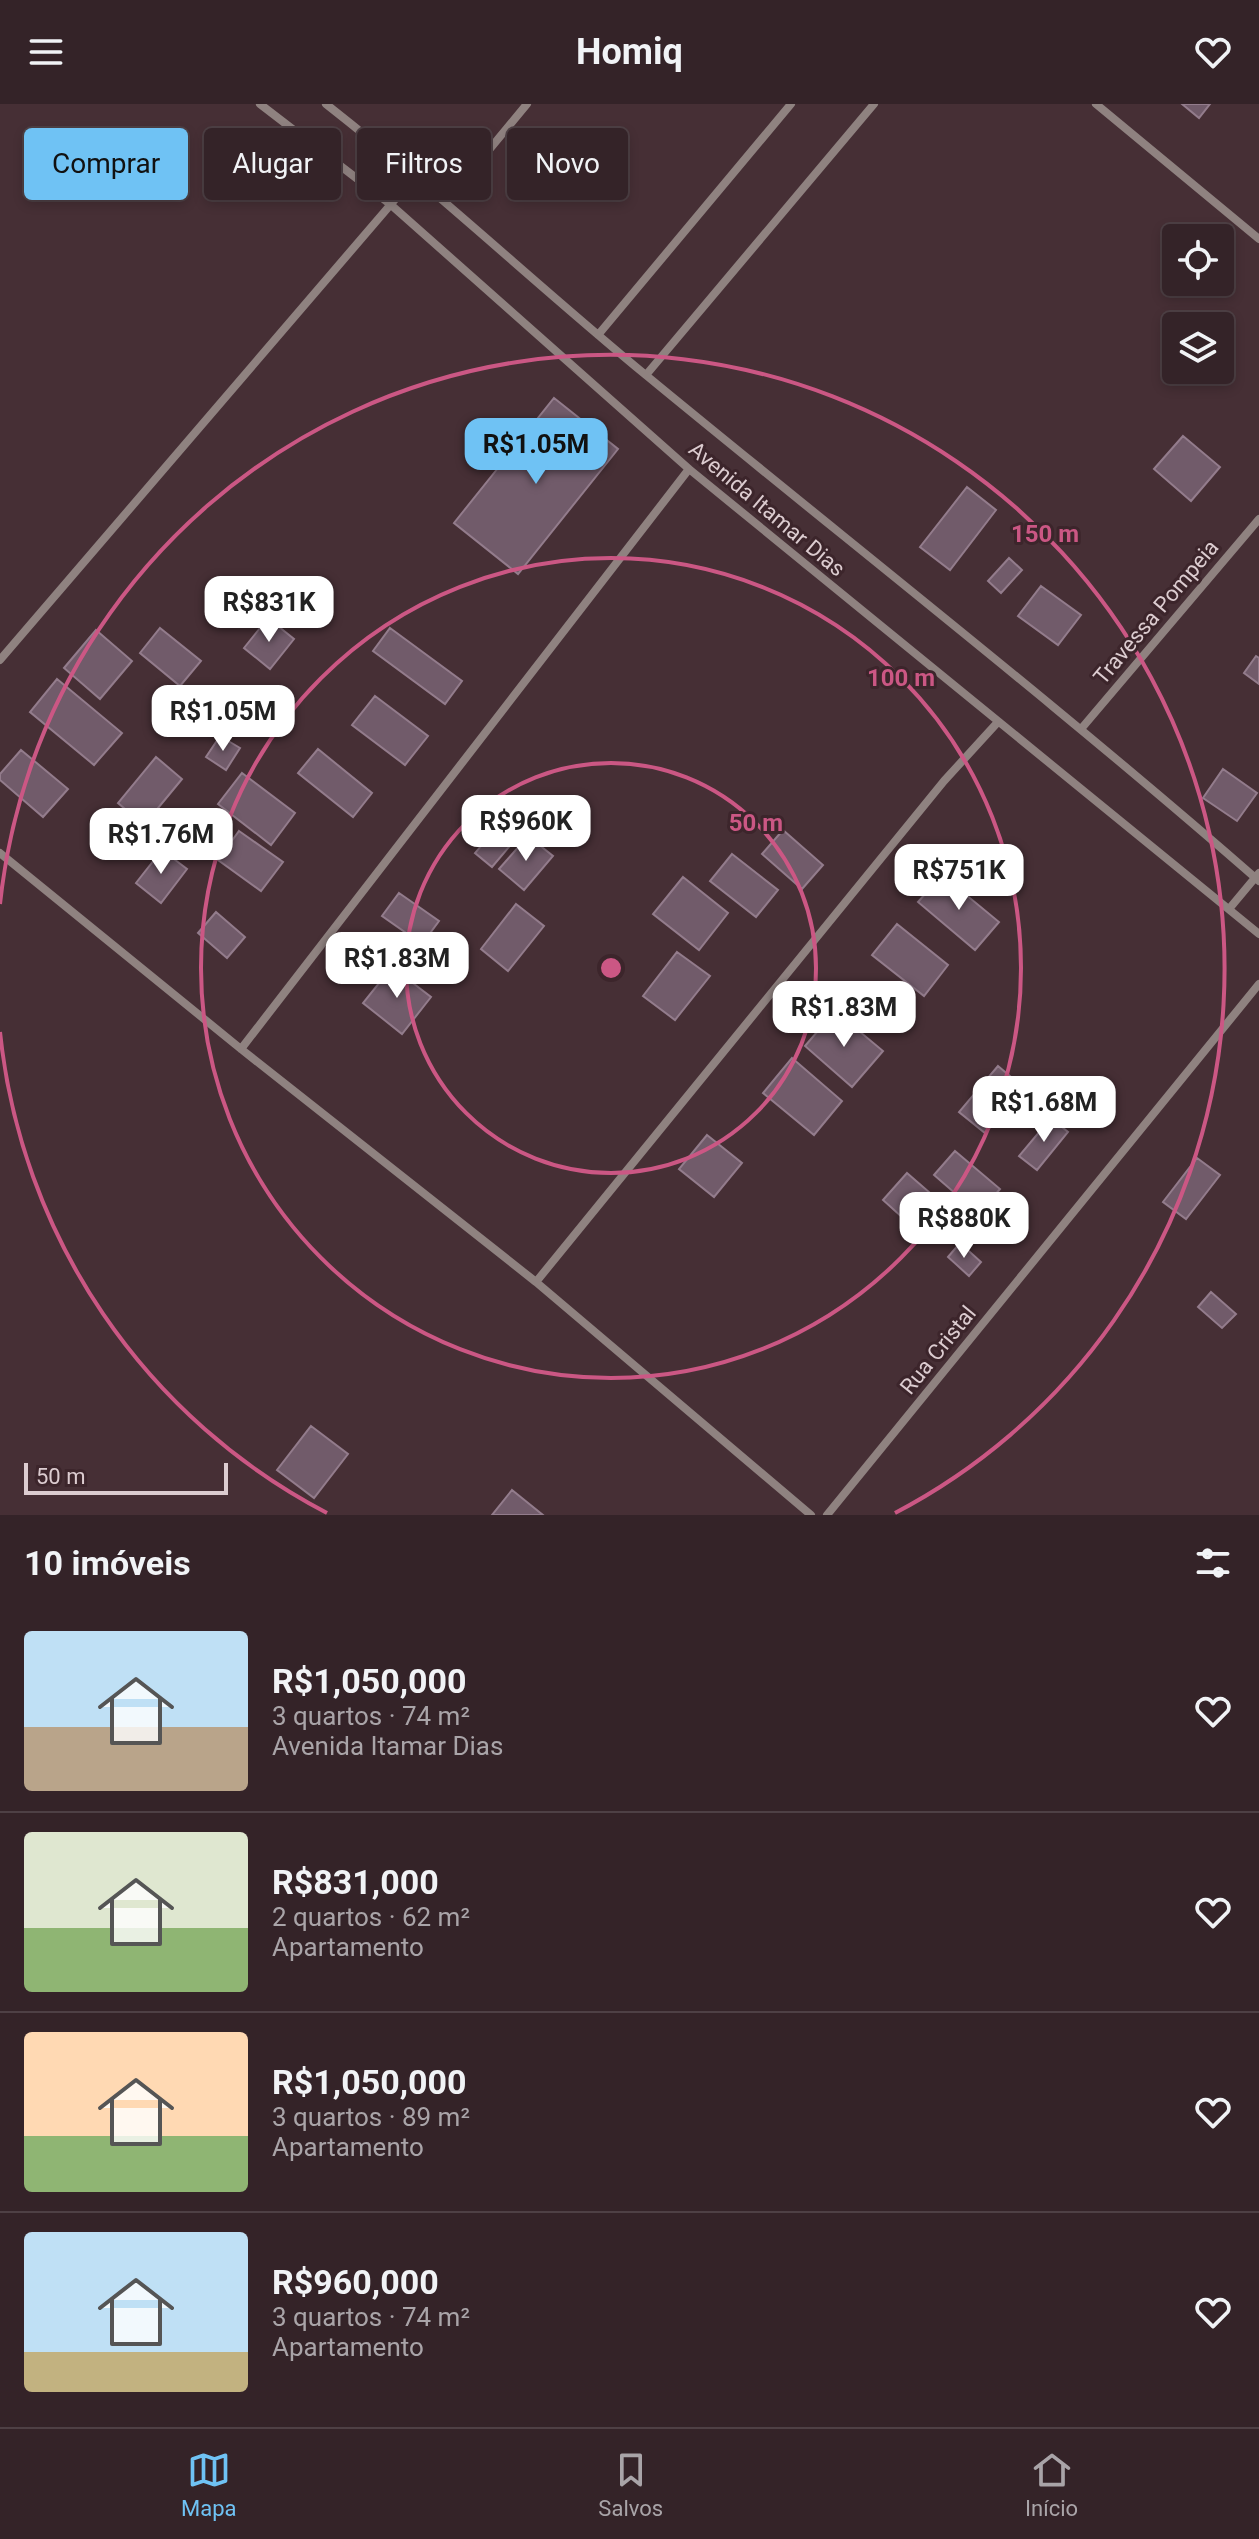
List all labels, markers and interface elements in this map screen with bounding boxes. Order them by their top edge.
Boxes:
icon: menu [24,30,68,74]
icon: heart [1191,30,1235,74]
text: Homiq [576,31,683,73]
chip: Comprar [24,128,188,200]
chip: Alugar [204,128,341,200]
chip: Filtros [357,128,491,200]
chip: Novo [507,128,628,200]
map controls [1162,224,1234,384]
button: locate [1162,224,1234,296]
button: layers [1162,312,1234,384]
pin: R$1.05M [462,418,610,486]
text: R$1.05M [483,429,589,459]
street label: Avenida Itamar Dias [684,437,850,581]
text: 150 m [1011,520,1079,548]
street label: Travessa Pompeia [1088,535,1224,689]
pin: R$831K [204,576,334,644]
text: R$831K [223,587,315,617]
text: 100 m [867,664,935,692]
pin: R$1.05M [149,685,297,753]
text: R$1.05M [170,696,276,726]
pin: R$960K [461,795,591,863]
text: R$960K [480,806,572,836]
pin: R$1.76M [87,808,235,876]
text: 50 m [729,809,783,837]
text: R$1.76M [108,819,214,849]
pin: R$751K [894,844,1024,912]
text: R$751K [913,855,1005,885]
pin: R$1.83M [323,932,471,1000]
text: R$1.83M [344,943,450,973]
centre of rings [597,954,625,982]
pin: R$1.83M [770,981,918,1049]
text: R$1.83M [791,992,897,1022]
pin: R$1.68M [970,1076,1118,1144]
text: R$1.68M [991,1087,1097,1117]
pin: R$880K [899,1192,1029,1260]
text: R$880K [918,1203,1010,1233]
street label: Rua Cristal [895,1301,981,1399]
scale bar [24,1459,228,1495]
text: 50 m [36,1464,85,1489]
icon: filters [1191,1541,1235,1585]
text: 10 imóveis [24,1543,191,1583]
text: R$1,050,000 [272,1661,467,1701]
icon: home [88,1663,184,1759]
icon: heart [1191,1689,1235,1733]
text: 3 quartos · 74 m² [272,1701,470,1731]
text: Avenida Itamar Dias [272,1731,503,1761]
text: R$831,000 [272,1862,439,1902]
icon: home [88,1864,184,1960]
icon: heart [1191,1890,1235,1934]
text: 2 quartos · 62 m² [272,1902,470,1932]
text: Apartamento [272,1932,424,1962]
text: R$1,050,000 [272,2062,467,2102]
icon: home [88,2064,184,2160]
icon: heart [1191,2090,1235,2134]
text: 3 quartos · 89 m² [272,2102,470,2132]
text: Apartamento [272,2132,424,2162]
text: R$960,000 [272,2262,439,2302]
icon: home [88,2264,184,2360]
icon: heart [1191,2290,1235,2334]
text: 3 quartos · 74 m² [272,2302,470,2332]
text: Apartamento [272,2332,424,2362]
tab: Mapa [181,2448,236,2521]
tab: Salvos [598,2448,663,2521]
tab: Início [1025,2448,1078,2521]

